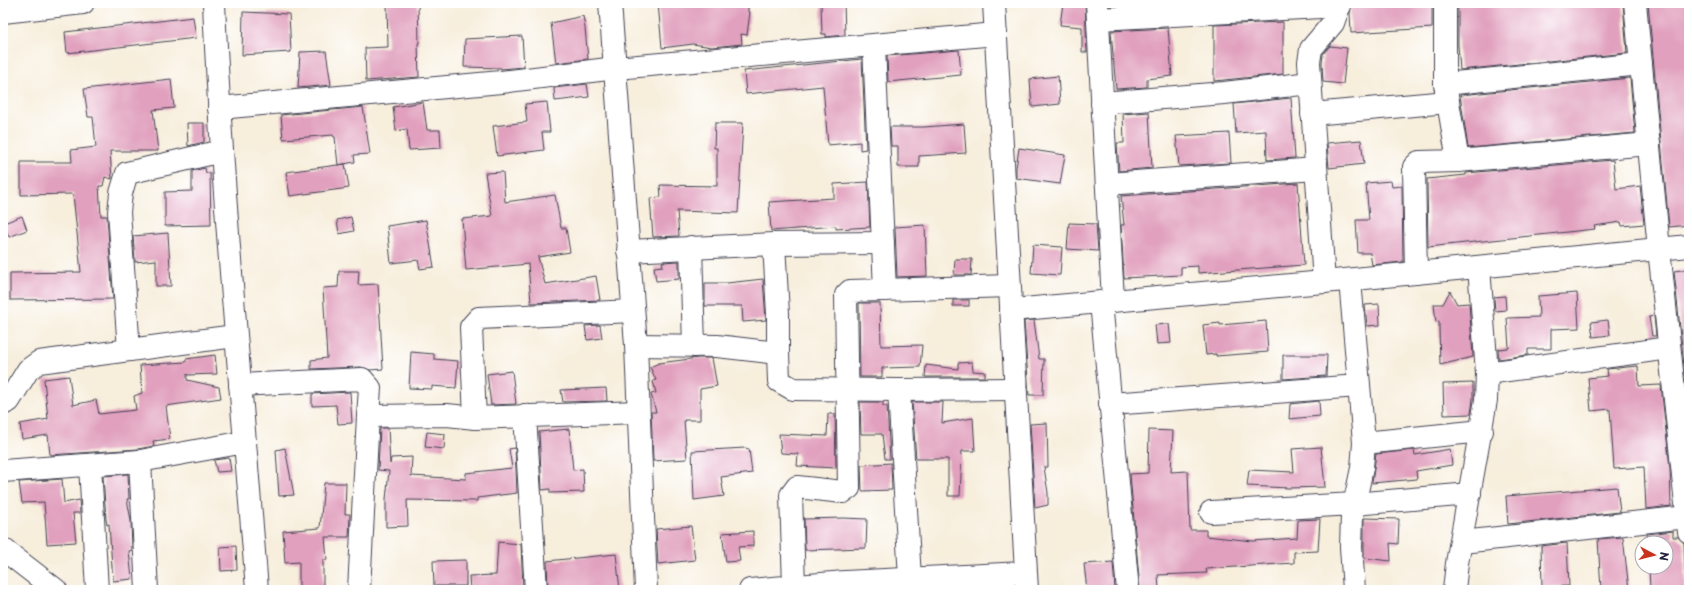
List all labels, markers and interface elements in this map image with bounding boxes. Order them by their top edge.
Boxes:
north arrow [1634,535,1674,575]
text: N [1655,551,1673,562]

